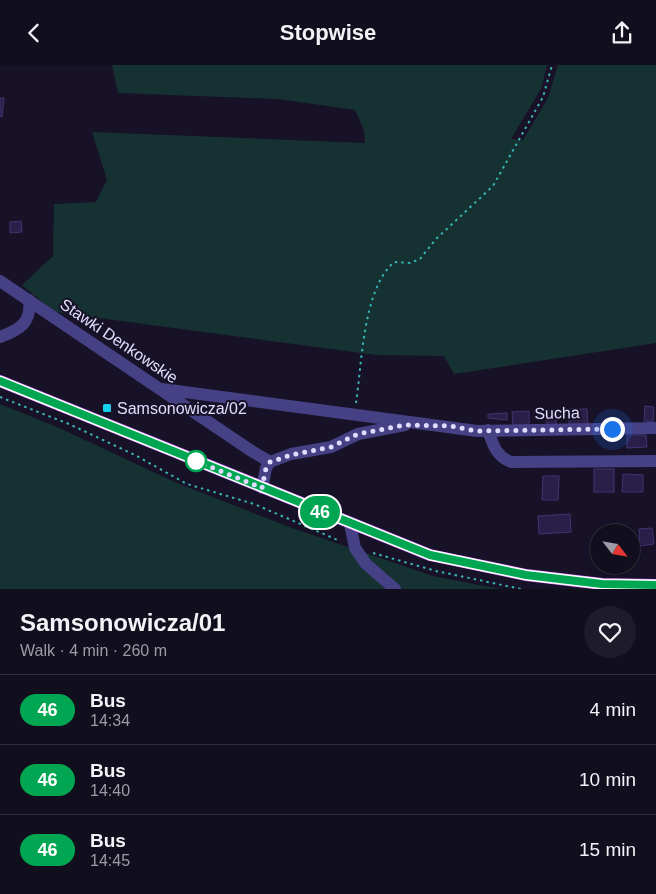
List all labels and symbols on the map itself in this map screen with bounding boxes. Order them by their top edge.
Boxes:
street label: Stawki Denkowskie [57,295,181,387]
place label: Samsonowicza/02 [117,400,247,417]
marker: Samsonowicza/02 [101,402,113,414]
street label: Sucha [534,404,580,422]
your location [600,417,625,442]
unlabelled marker [185,450,207,472]
line badge: 46 [298,496,342,528]
north arrow [590,524,640,574]

